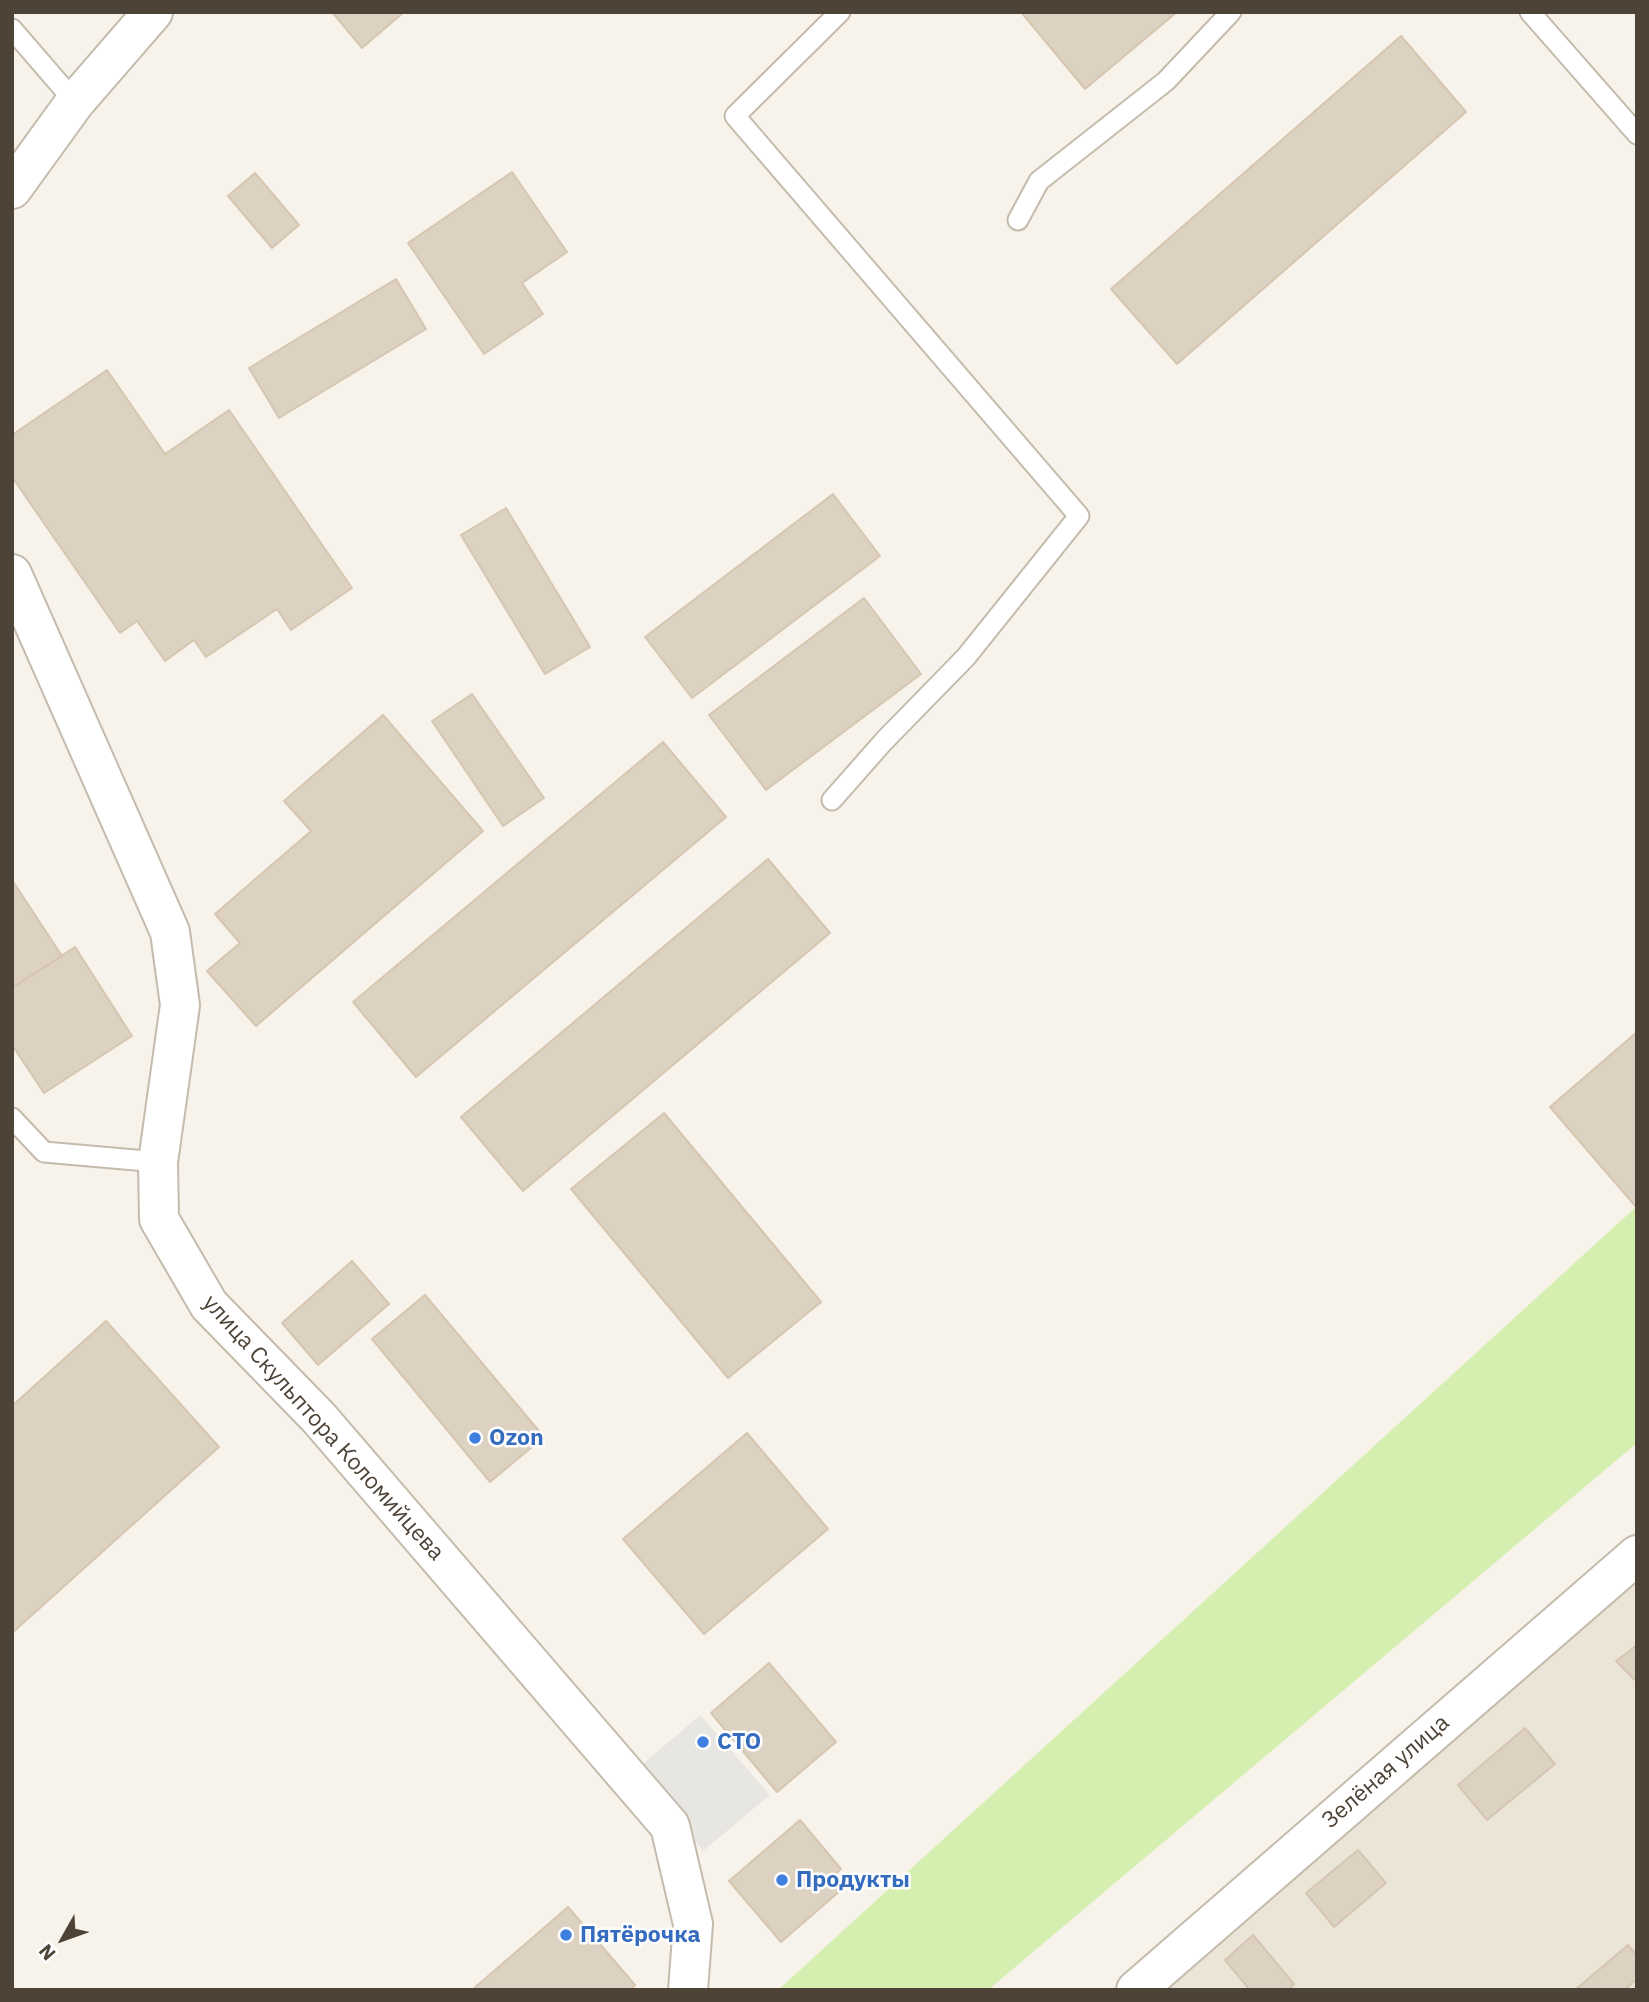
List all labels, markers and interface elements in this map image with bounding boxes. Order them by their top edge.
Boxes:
street label: улица Скульптора Коломийцева [196,1290,450,1566]
place label: Ozon [489,1424,544,1452]
marker: Ozon [467,1430,483,1446]
street label: Зелёная улица [1317,1709,1455,1835]
place label: СТО [717,1728,761,1756]
marker: СТО [695,1734,711,1750]
place label: Продукты [796,1866,910,1894]
marker: Продукты [774,1872,790,1888]
north arrow [28,1904,98,1974]
place label: Пятёрочка [580,1921,701,1949]
marker: Пятёрочка [558,1927,574,1943]
text: N [33,1940,61,1965]

